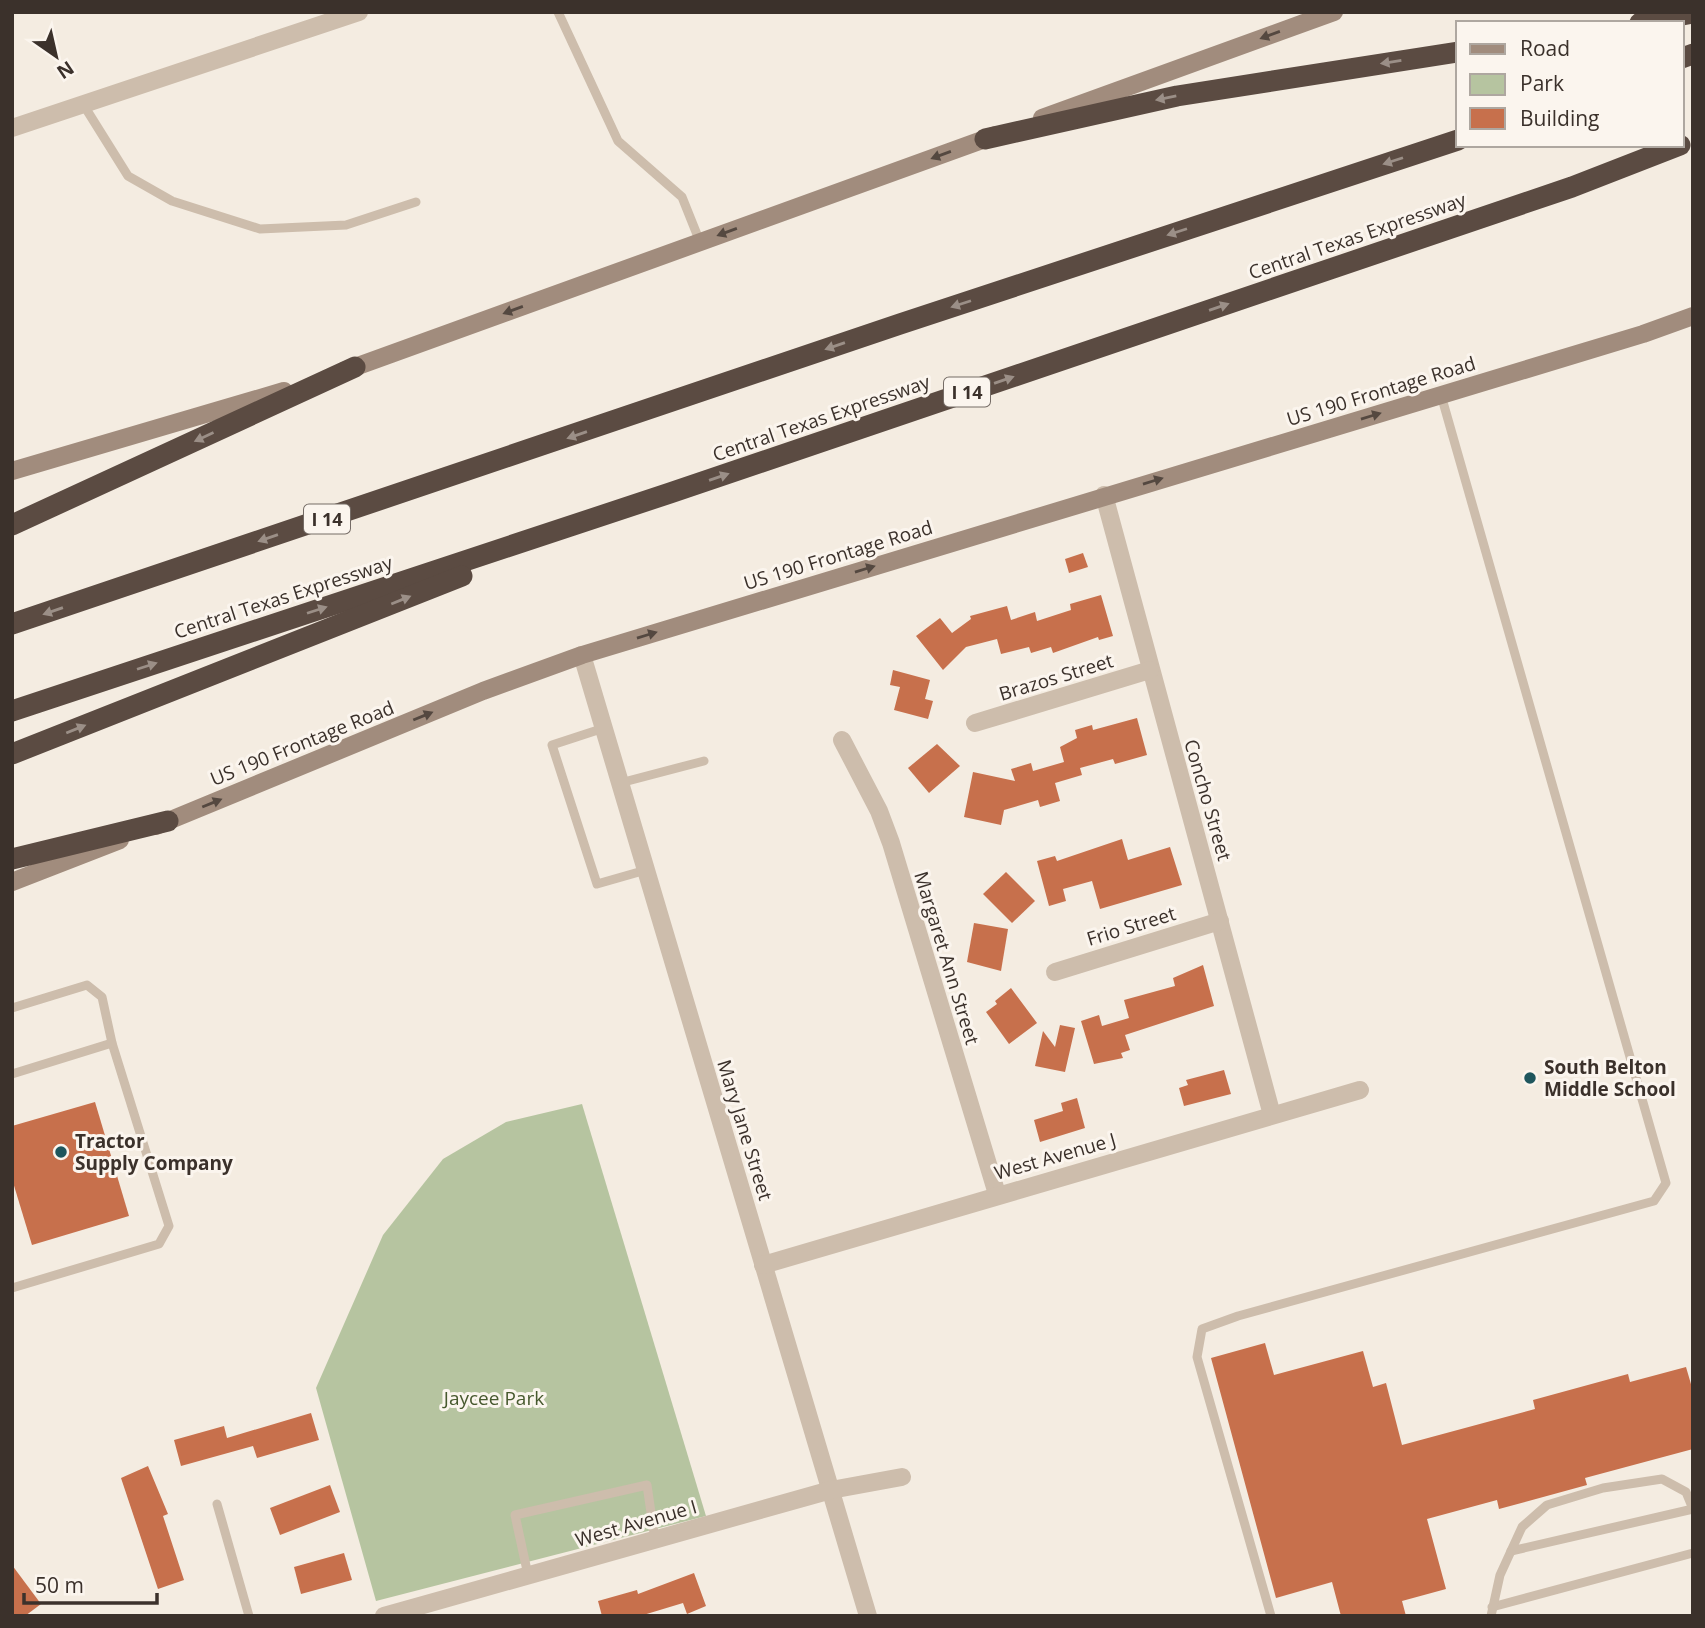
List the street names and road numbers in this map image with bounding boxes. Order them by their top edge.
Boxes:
street label: Central Texas Expressway [1245,186,1470,285]
street label: US 190 Frontage Road [1283,350,1479,432]
street label: Central Texas Expressway [709,368,934,467]
road number: I 14 [944,378,990,406]
road number: I 14 [304,504,350,534]
street label: US 190 Frontage Road [740,514,936,596]
street label: Central Texas Expressway [170,549,396,645]
street label: Brazos Street [996,647,1116,707]
street label: US 190 Frontage Road [206,694,398,792]
street label: Concho Street [1178,736,1238,864]
street label: Margaret Ann Street [908,868,986,1048]
street label: Frio Street [1083,900,1179,952]
street label: Mary Jane Street [711,1056,779,1204]
street label: West Avenue J [991,1126,1119,1186]
street label: West Avenue I [572,1493,700,1553]

